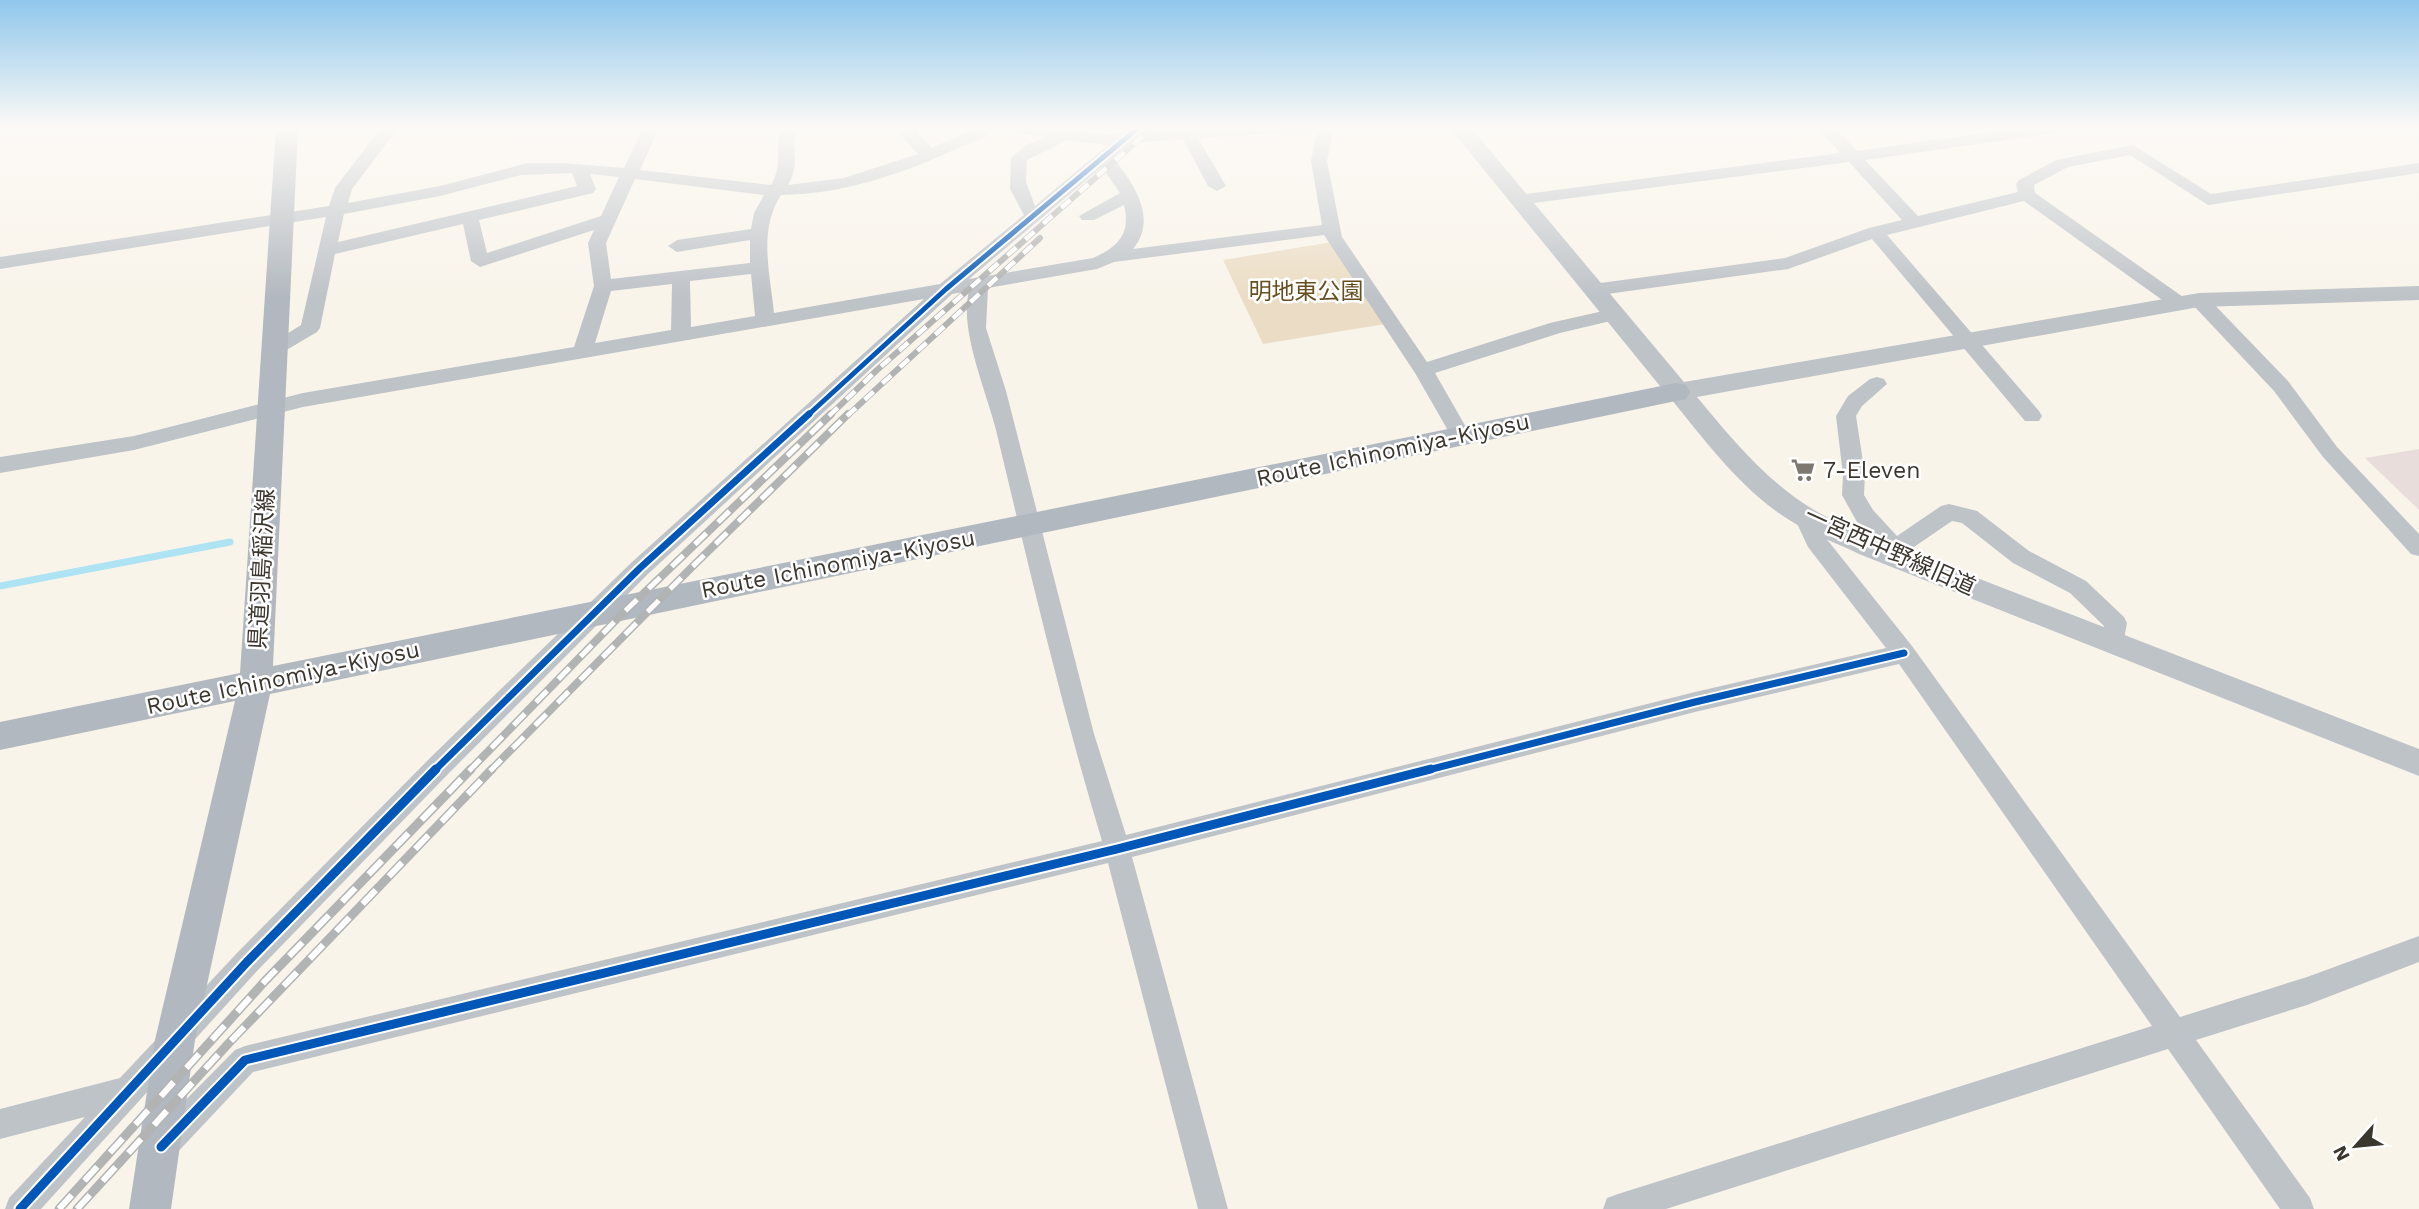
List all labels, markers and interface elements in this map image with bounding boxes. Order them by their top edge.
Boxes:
park label: 明地東公園 [1249,278,1364,305]
street label: Route Ichinomiya-Kiyosu [1254,408,1532,492]
supermarket icon: 7-Eleven [1789,456,1817,484]
place label: 7-Eleven [1823,457,1921,484]
street label: 県道羽島稲沢線 [244,488,280,650]
street label: 一宮西中野線旧道 [1800,501,1980,601]
street label: Route Ichinomiya-Kiyosu [699,524,977,604]
street label: Route Ichinomiya-Kiyosu [144,636,422,720]
north arrow [2321,1111,2391,1181]
text: N [2328,1142,2355,1165]

